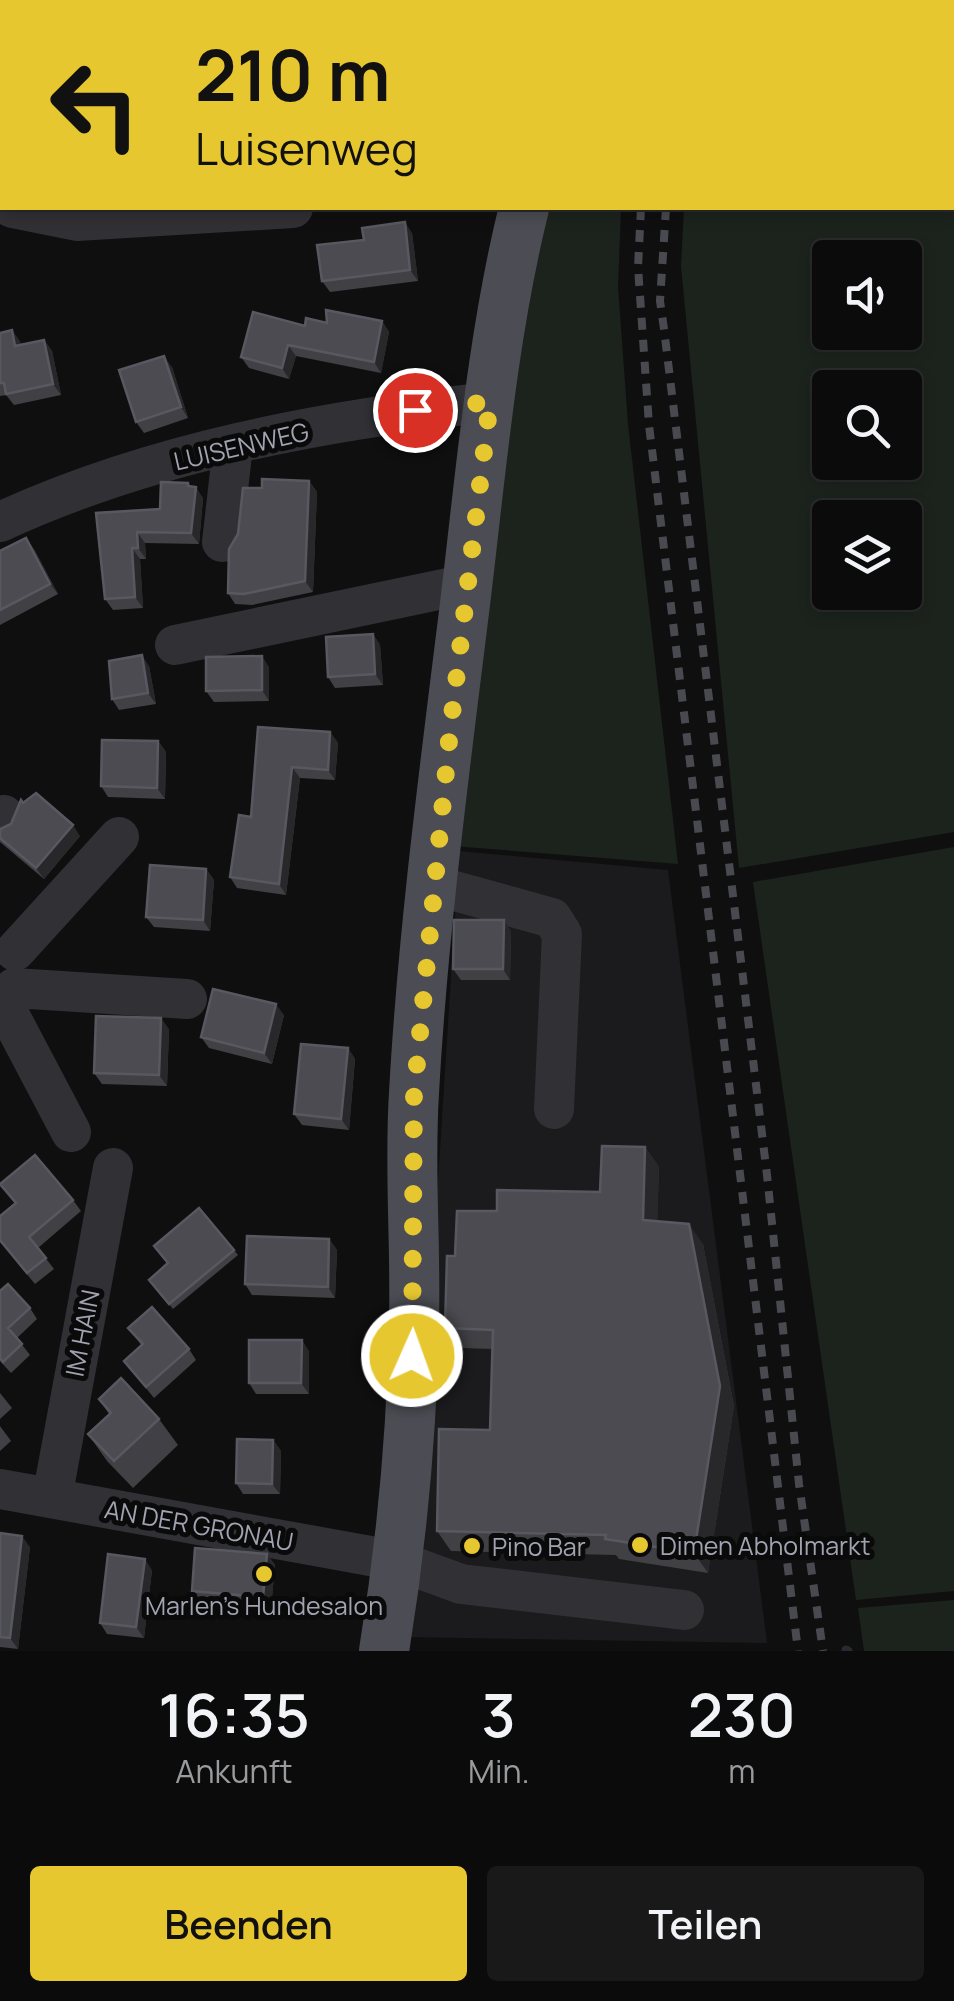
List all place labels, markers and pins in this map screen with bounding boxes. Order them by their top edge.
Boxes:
pin [373,368,458,453]
place label: Dimen Abholmarkt [660,1528,870,1563]
place label: Pino Bar [492,1529,586,1564]
marker: Dimen Abholmarkt [629,1534,651,1556]
marker: Pino Bar [461,1535,483,1557]
marker: Marlen's Hundesalon [253,1563,275,1585]
place label: Marlen's Hundesalon [145,1588,383,1623]

